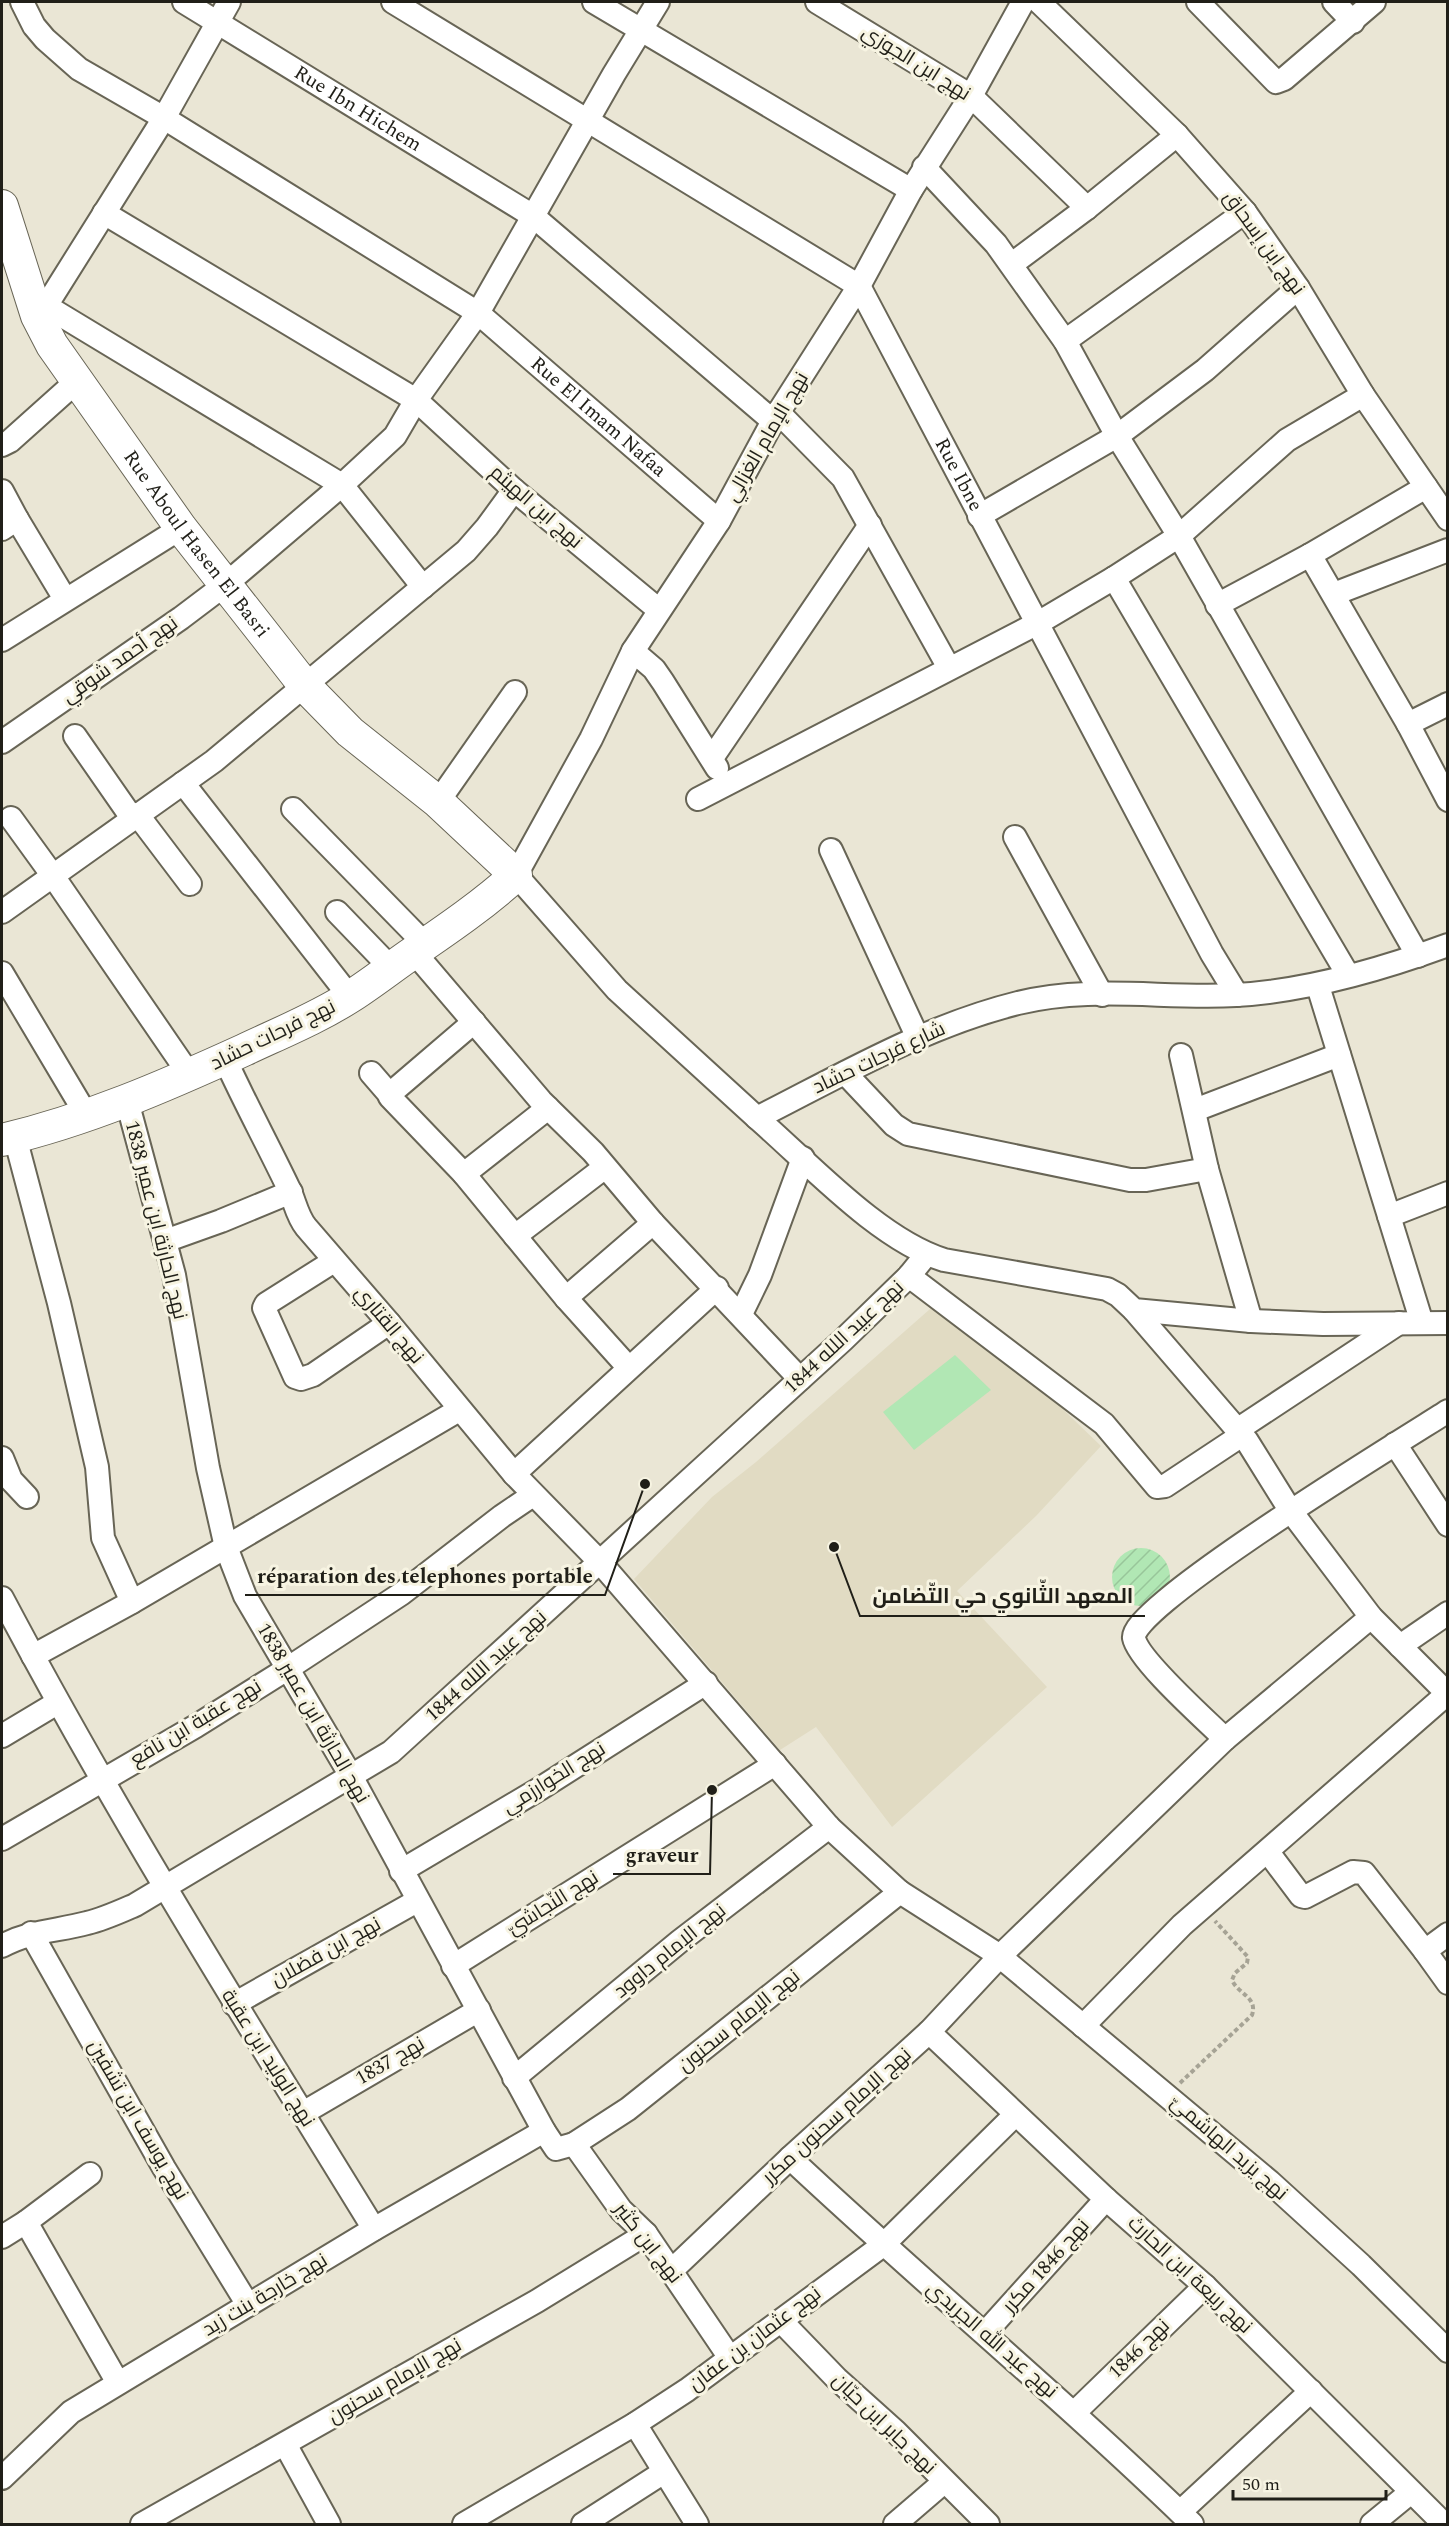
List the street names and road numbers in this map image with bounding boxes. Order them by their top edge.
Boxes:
street label: نهج ابن الجوزي [856,18,976,108]
street label: Rue Ibn Hichem [288,58,428,159]
street label: نهج ابن إسحاق [1216,184,1312,302]
street label: Rue El Imam Nafaa [524,349,673,485]
street label: نهج الإمام الغزالي [718,366,816,508]
street label: Rue Ibne [927,432,990,517]
street label: Rue Aboul Hasen El Basri [116,444,277,645]
street label: نهج ابن الهيثم [483,458,589,556]
street label: نهج أحمد شوقي [56,609,184,711]
street label: نهج فرحات حشاد [205,992,341,1078]
street label: شارع فرحات حشاد [808,1014,950,1102]
street label: نهج الحارثة ابن عمير 1838 [117,1117,195,1323]
street label: نهج عبيد اللله 1844 [777,1273,911,1401]
street label: نهج القتاري [347,1279,431,1371]
street label: نهج عبيد اللله 1844 [418,1603,554,1729]
street label: نهج الحارثة ابن عمير 1838 [249,1617,377,1809]
street label: نهج عقبة ابن نافع [124,1672,268,1774]
street label: نهج الخوارزمي [496,1734,612,1822]
street label: نهج النّجاشيّ [500,1863,605,1944]
street label: نهج الإمام داوود [607,1896,733,2006]
street label: نهج ابن فضلان [265,1909,387,1995]
street label: نهج الإمام سحنون [671,1962,807,2080]
street label: نهج الوليد ابن عقبة [214,1983,322,2133]
street label: نهج 1837 [350,2029,430,2093]
street label: نهج يوسف ابن تشفين [80,2034,196,2206]
street label: نهج الإمام سحنون مكرر [755,2041,918,2192]
street label: نهج يزيد الهاشميّ [1163,2087,1295,2208]
street label: نهج ابن كثير [606,2195,689,2290]
street label: نهج ربيعة ابن الحارث [1121,2209,1259,2341]
street label: نهج 1846 مكرر [995,2212,1097,2321]
street label: نهج خارجة بنت زيد [197,2246,333,2344]
street label: نهج عبد الله الجريدي [920,2274,1064,2406]
street label: نهج عثمان بن عفان [682,2279,828,2399]
street label: نهج 1846 [1101,2312,1177,2386]
street label: نهج الإمام سحنون [323,2331,467,2431]
street label: نهج جابر ابن حيّان [825,2366,943,2482]

